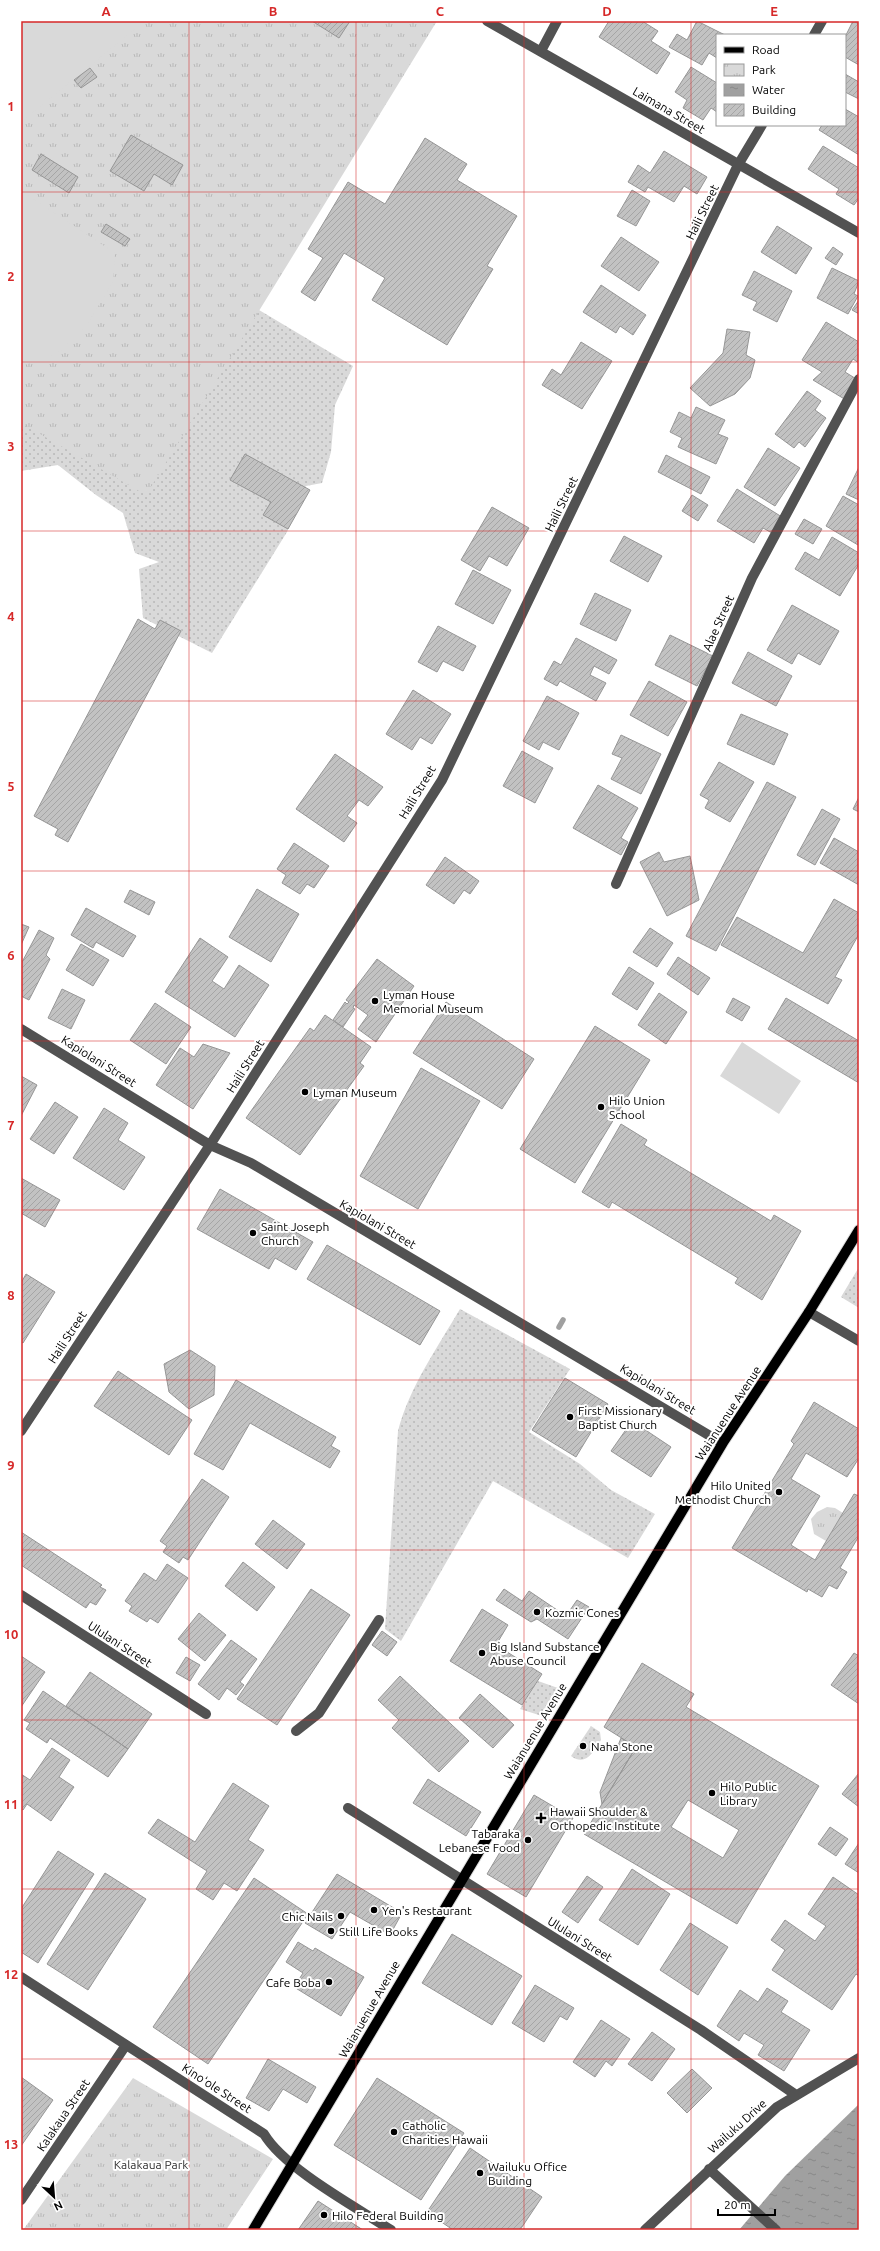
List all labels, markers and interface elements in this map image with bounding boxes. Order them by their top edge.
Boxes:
text: A [101,4,111,18]
text: B [269,4,278,18]
text: C [436,4,445,18]
text: D [602,4,612,18]
text: E [770,4,778,18]
legend [716,34,846,126]
text: Road [752,43,780,56]
text: Park [752,63,776,76]
text: Water [752,83,785,96]
street label: Laimana Street [631,84,708,136]
text: 1 [7,99,15,113]
text: Building [752,103,796,116]
street label: Haili Street [683,182,721,242]
text: 2 [7,269,15,283]
text: 3 [7,439,15,453]
street label: Haili Street [542,474,580,534]
street label: Alae Street [700,593,736,653]
text: 4 [7,609,15,623]
street label: Haili Street [396,763,438,821]
text: 5 [7,779,15,793]
text: 6 [7,948,15,962]
place label: Lyman House Memorial Museum [383,988,483,1015]
marker: Lyman House Memorial Museum [370,996,380,1006]
street label: Kapiolani Street [59,1033,139,1089]
street label: Haili Street [224,1037,266,1095]
place label: Lyman Museum [313,1086,397,1099]
marker: Lyman Museum [300,1087,310,1097]
place label: Hilo Union School [609,1094,665,1121]
marker: Hilo Union School [596,1102,606,1112]
text: 7 [7,1118,15,1132]
street label: Kapiolani Street [338,1197,419,1251]
place label: Saint Joseph Church [261,1220,329,1247]
marker: Saint Joseph Church [248,1228,258,1238]
text: 8 [7,1288,15,1302]
street label: Haili Street [45,1308,89,1366]
street label: Kapiolani Street [618,1361,698,1417]
street label: Waianuenue Avenue [693,1363,763,1463]
place label: First Missionary Baptist Church [578,1404,662,1431]
marker: First Missionary Baptist Church [565,1412,575,1422]
text: 9 [7,1458,15,1472]
place label: Hilo United Methodist Church [675,1479,771,1506]
marker: Hilo United Methodist Church [774,1487,784,1497]
place label: Kozmic Cones [545,1606,619,1619]
marker: Kozmic Cones [532,1607,542,1617]
street label: Ululani Street [86,1619,155,1670]
text: 10 [4,1627,18,1641]
place label: Big Island Substance Abuse Council [490,1640,600,1667]
marker: Big Island Substance Abuse Council [477,1648,487,1658]
street label: Waianuenue Avenue [501,1681,569,1781]
place label: Naha Stone [591,1740,653,1753]
marker: Naha Stone [578,1741,588,1751]
place label: Hilo Public Library [720,1780,777,1807]
marker: Hilo Public Library [707,1788,717,1798]
text: 11 [4,1797,18,1811]
place label: Hawaii Shoulder & Orthopedic Institute [550,1805,660,1832]
marker: Hawaii Shoulder & Orthopedic Institute [535,1812,547,1824]
place label: Tabaraka Lebanese Food [439,1827,520,1854]
marker: Tabaraka Lebanese Food [523,1835,533,1845]
place label: Yen's Restaurant [382,1904,472,1917]
marker: Yen's Restaurant [369,1905,379,1915]
place label: Chic Nails [282,1910,333,1923]
marker: Chic Nails [336,1911,346,1921]
street label: Ululani Street [545,1914,615,1964]
place label: Still Life Books [339,1925,418,1938]
marker: Still Life Books [326,1926,336,1936]
street label: Waianuenue Avenue [336,1958,402,2060]
text: 12 [4,1967,18,1981]
place label: Cafe Boba [266,1976,321,1989]
marker: Cafe Boba [324,1977,334,1987]
street label: Kinoʻole Street [180,2061,254,2115]
street label: Kalakaua Street [34,2076,92,2154]
street label: Wailuku Drive [705,2096,769,2156]
place label: Catholic Charities Hawaii [402,2119,488,2146]
marker: Catholic Charities Hawaii [389,2127,399,2137]
text: 13 [4,2137,18,2151]
park label: Kalakaua Park [114,2158,188,2171]
place label: Wailuku Office Building [488,2160,567,2187]
marker: Wailuku Office Building [475,2168,485,2178]
north arrow [34,2177,74,2217]
scale bar [718,2191,775,2217]
text: 20 m [724,2198,751,2211]
text: N [52,2199,65,2213]
place label: Hilo Federal Building [332,2209,444,2222]
marker: Hilo Federal Building [319,2210,329,2220]

